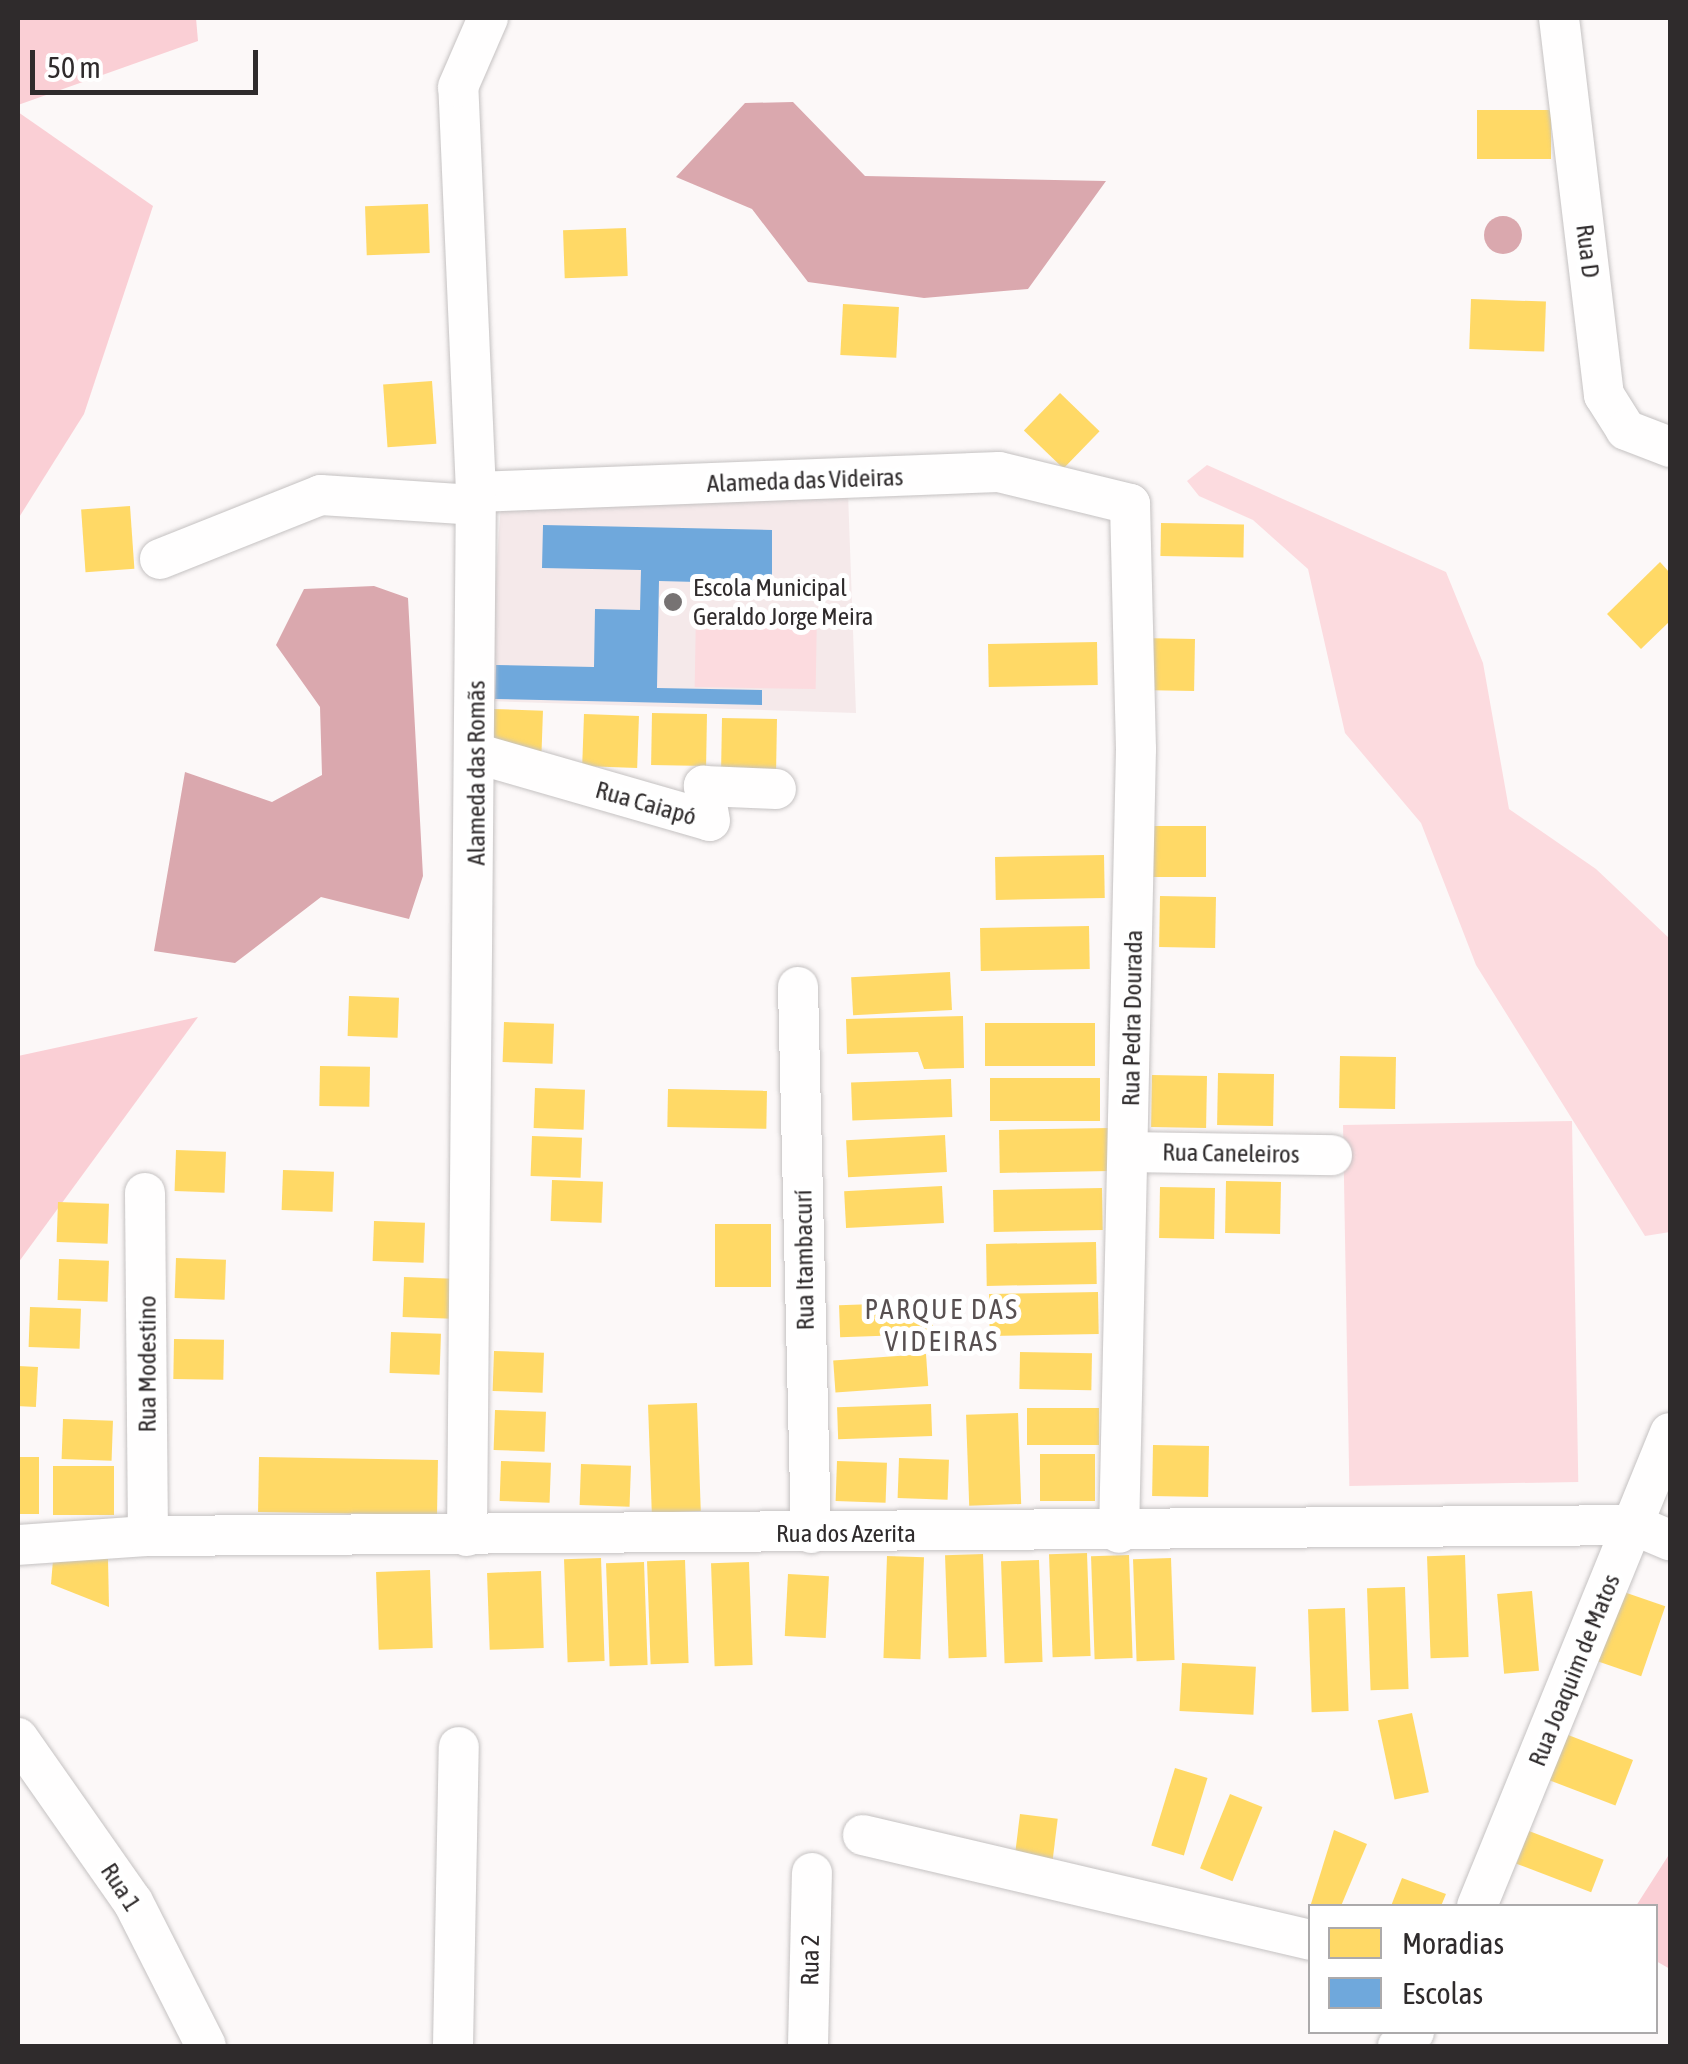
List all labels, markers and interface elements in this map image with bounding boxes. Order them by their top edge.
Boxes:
scale bar [35,30,262,92]
text: 50 m [47,50,101,84]
street label: Rua D [1570,223,1606,279]
street label: Alameda das Videiras [706,462,904,498]
place label: Escola Municipal Geraldo Jorge Meira [693,573,873,632]
marker: Escola Municipal Geraldo Jorge Meira [662,591,684,613]
street label: Alameda das Romãs [461,680,491,866]
street label: Rua Caiapó [592,774,700,832]
street label: Rua Pedra Dourada [1115,930,1149,1106]
street label: Rua Caneleiros [1162,1137,1300,1169]
street label: Rua Itambacurí [788,1189,820,1331]
district label: PARQUE DAS VIDEIRAS [865,1292,1019,1358]
street label: Rua Modestino [132,1296,162,1432]
street label: Rua dos Azerita [776,1518,916,1548]
street label: Rua Joaquim de Matos [1522,1570,1626,1770]
street label: Rua 1 [94,1857,148,1917]
legend [1308,1904,1658,2034]
text: Moradias [1402,1926,1504,1960]
street label: Rua 2 [795,1934,825,1986]
text: Escolas [1402,1976,1483,2010]

